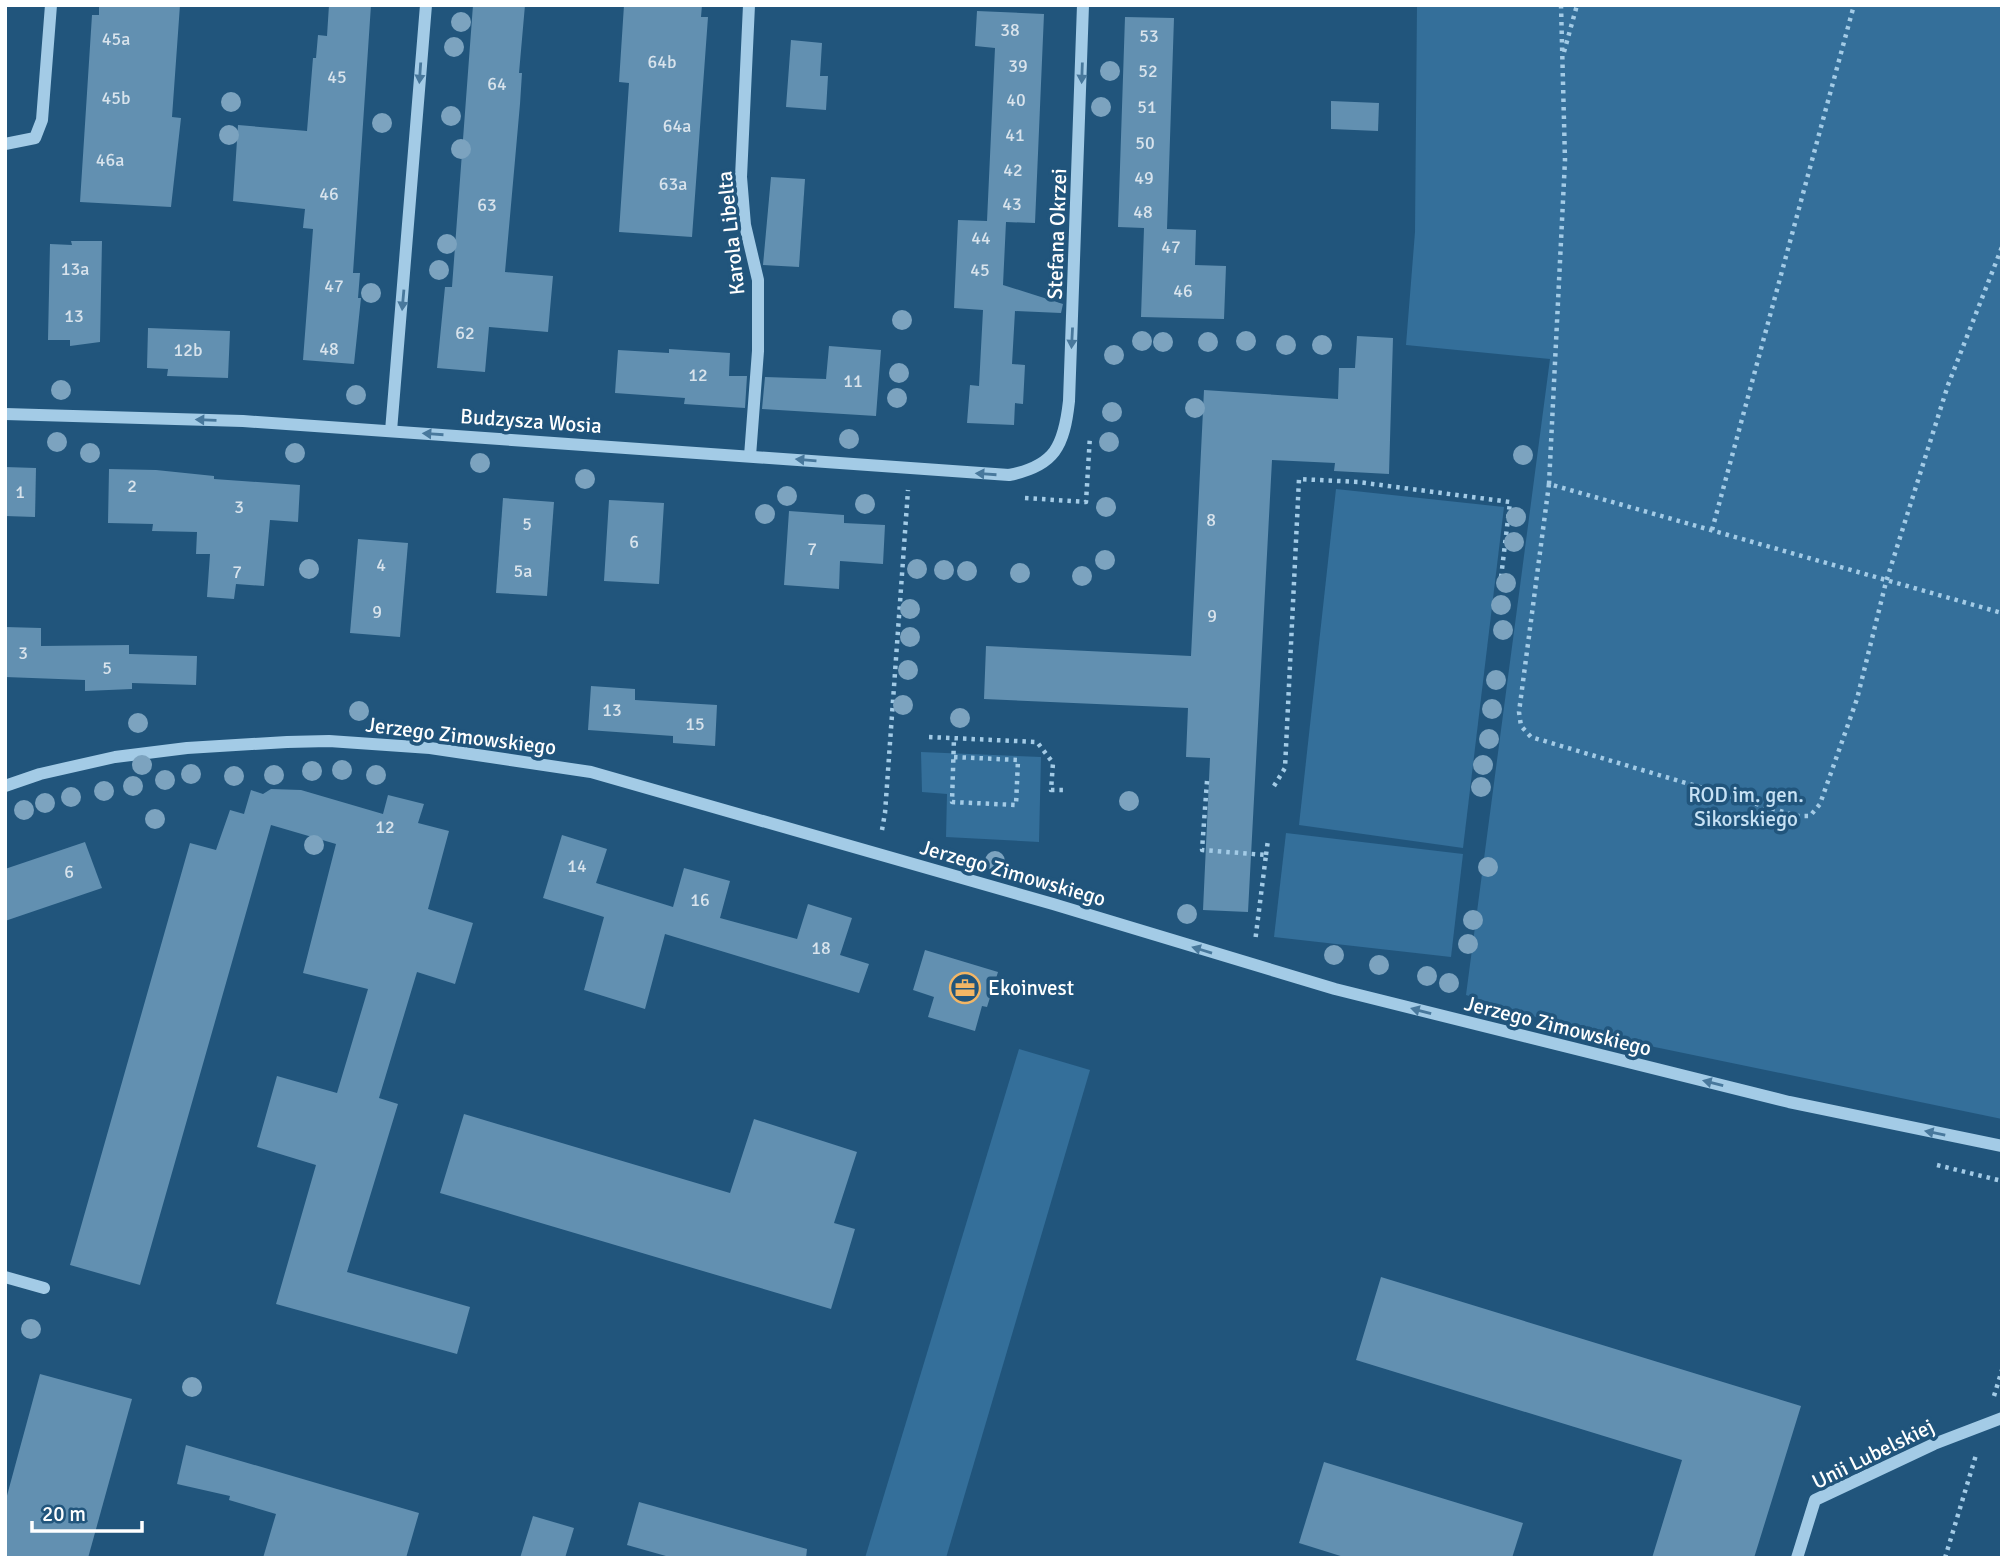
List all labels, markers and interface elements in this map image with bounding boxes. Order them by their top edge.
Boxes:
house number: 38 [1000,19,1020,41]
house number: 53 [1139,25,1159,47]
house number: 45a [102,28,130,50]
house number: 64b [648,51,676,73]
house number: 39 [1008,55,1028,77]
house number: 52 [1138,60,1158,82]
one-way arrow [415,63,426,85]
one-way arrow [1076,63,1087,85]
house number: 45 [327,66,347,88]
house number: 64 [487,73,507,95]
house number: 45b [102,87,130,109]
house number: 40 [1006,89,1026,111]
house number: 51 [1137,96,1157,118]
house number: 64a [663,115,691,137]
house number: 41 [1005,124,1025,146]
house number: 50 [1135,132,1155,154]
house number: 46a [96,149,124,171]
house number: 42 [1003,159,1023,181]
house number: 49 [1134,167,1154,189]
street label: Stefana Okrzei [1042,168,1072,300]
street label: Karola Libelta [712,170,750,296]
house number: 63a [659,173,687,195]
house number: 46 [319,183,339,205]
house number: 43 [1002,193,1022,215]
house number: 63 [477,194,497,216]
house number: 48 [1133,201,1153,223]
house number: 44 [971,227,991,249]
house number: 47 [1161,236,1181,258]
house number: 13a [61,258,89,280]
house number: 45 [970,259,990,281]
house number: 47 [324,275,344,297]
house number: 46 [1173,280,1193,302]
one-way arrow [397,289,408,311]
house number: 13 [64,305,84,327]
house number: 62 [455,322,475,344]
one-way arrow [1067,327,1078,349]
house number: 48 [319,338,339,360]
house number: 12b [174,339,202,361]
house number: 12 [688,364,708,386]
house number: 11 [843,370,863,392]
street label: Budzysza Wosia [459,403,603,439]
one-way arrow [194,414,216,425]
one-way arrow [421,428,443,439]
one-way arrow [795,454,817,465]
one-way arrow [974,468,996,479]
house number: 2 [127,475,137,497]
house number: 1 [15,481,25,503]
house number: 3 [234,496,244,518]
house number: 8 [1206,509,1216,531]
house number: 5 [522,513,532,535]
house number: 6 [629,531,639,553]
house number: 7 [807,538,817,560]
house number: 4 [376,554,386,576]
house number: 5a [514,560,532,582]
house number: 7 [232,561,242,583]
house number: 9 [372,601,382,623]
house number: 9 [1207,605,1217,627]
house number: 3 [18,642,28,664]
house number: 5 [102,657,112,679]
house number: 13 [602,699,622,721]
street label: Jerzego Zimowskiego [364,711,558,761]
house number: 15 [685,713,705,735]
park label: ROD im. gen. Sikorskiego [1688,782,1804,832]
house number: 12 [375,816,395,838]
street label: Jerzego Zimowskiego [917,834,1109,912]
house number: 14 [567,855,587,877]
house number: 6 [64,861,74,883]
house number: 16 [690,889,710,911]
house number: 18 [811,937,831,959]
one-way arrow [1191,944,1212,954]
office icon: Ekoinvest [948,971,982,1005]
place label: Ekoinvest [988,975,1074,1001]
street label: Jerzego Zimowskiego [1462,990,1654,1062]
one-way arrow [1409,1005,1431,1016]
one-way arrow [1702,1077,1724,1088]
one-way arrow [1924,1128,1946,1139]
street label: Unii Lubelskiej [1808,1413,1938,1495]
scale bar [32,1490,142,1534]
text: 20 m [42,1501,86,1527]

